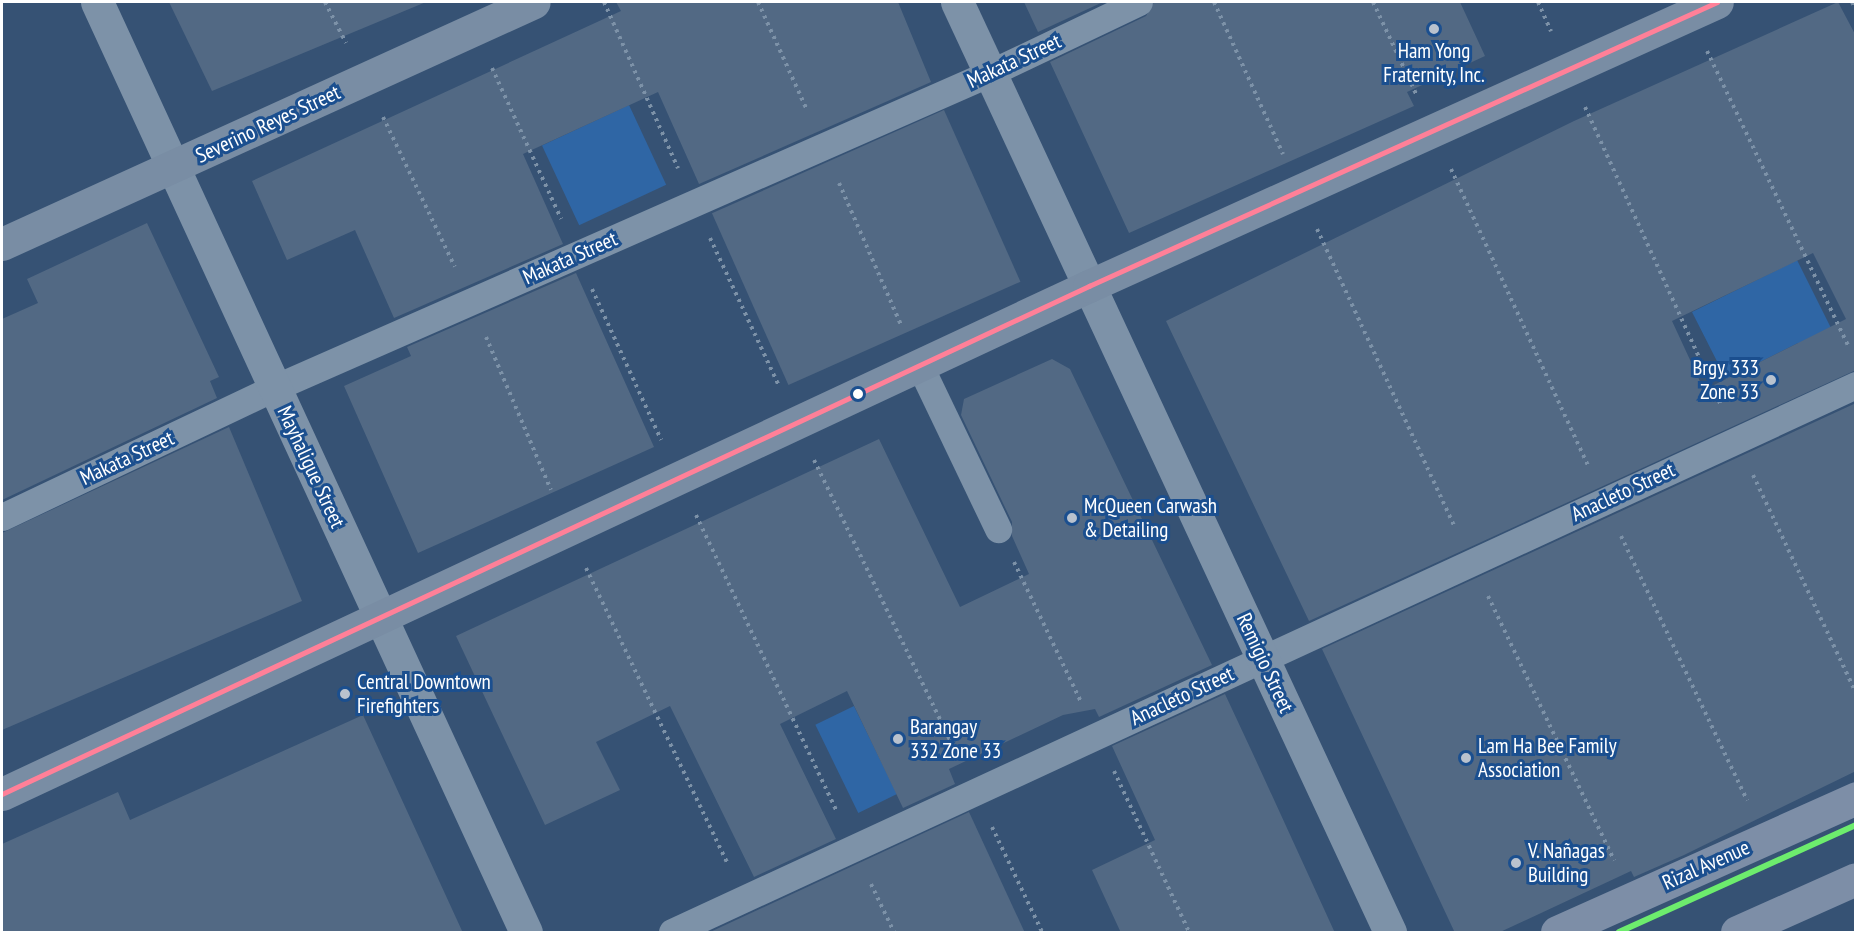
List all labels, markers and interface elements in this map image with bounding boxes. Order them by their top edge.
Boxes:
marker: Ham Yong Fraternity, Inc. [1427,22,1441,36]
street label: Makata Street [963,28,1065,94]
place label: Ham Yong Fraternity, Inc. [1383,38,1485,88]
street label: Severino Reyes Street [192,80,344,168]
street label: Makata Street [519,226,621,290]
place label: Brgy. 333 Zone 33 [1691,355,1759,405]
marker: Brgy. 333 Zone 33 [1764,373,1778,387]
unlabelled marker [852,388,864,400]
street label: Mayhaligue Street [272,402,350,532]
street label: Makata Street [76,425,178,491]
street label: Anacleto Street [1567,457,1679,527]
place label: McQueen Carwash & Detailing [1084,493,1217,543]
marker: McQueen Carwash & Detailing [1065,511,1079,525]
street label: Remigio Street [1231,609,1299,717]
street label: Anacleto Street [1126,661,1238,731]
place label: Central Downtown Firefighters [357,669,491,719]
marker: Central Downtown Firefighters [338,687,352,701]
place label: Barangay 332 Zone 33 [910,714,1002,764]
marker: Barangay 332 Zone 33 [891,732,905,746]
place label: Lam Ha Bee Family Association [1478,733,1617,783]
marker: Lam Ha Bee Family Association [1459,751,1473,765]
street label: Rizal Avenue [1658,835,1754,895]
place label: V. Nañagas Building [1528,838,1606,888]
marker: V. Nañagas Building [1509,856,1523,870]

